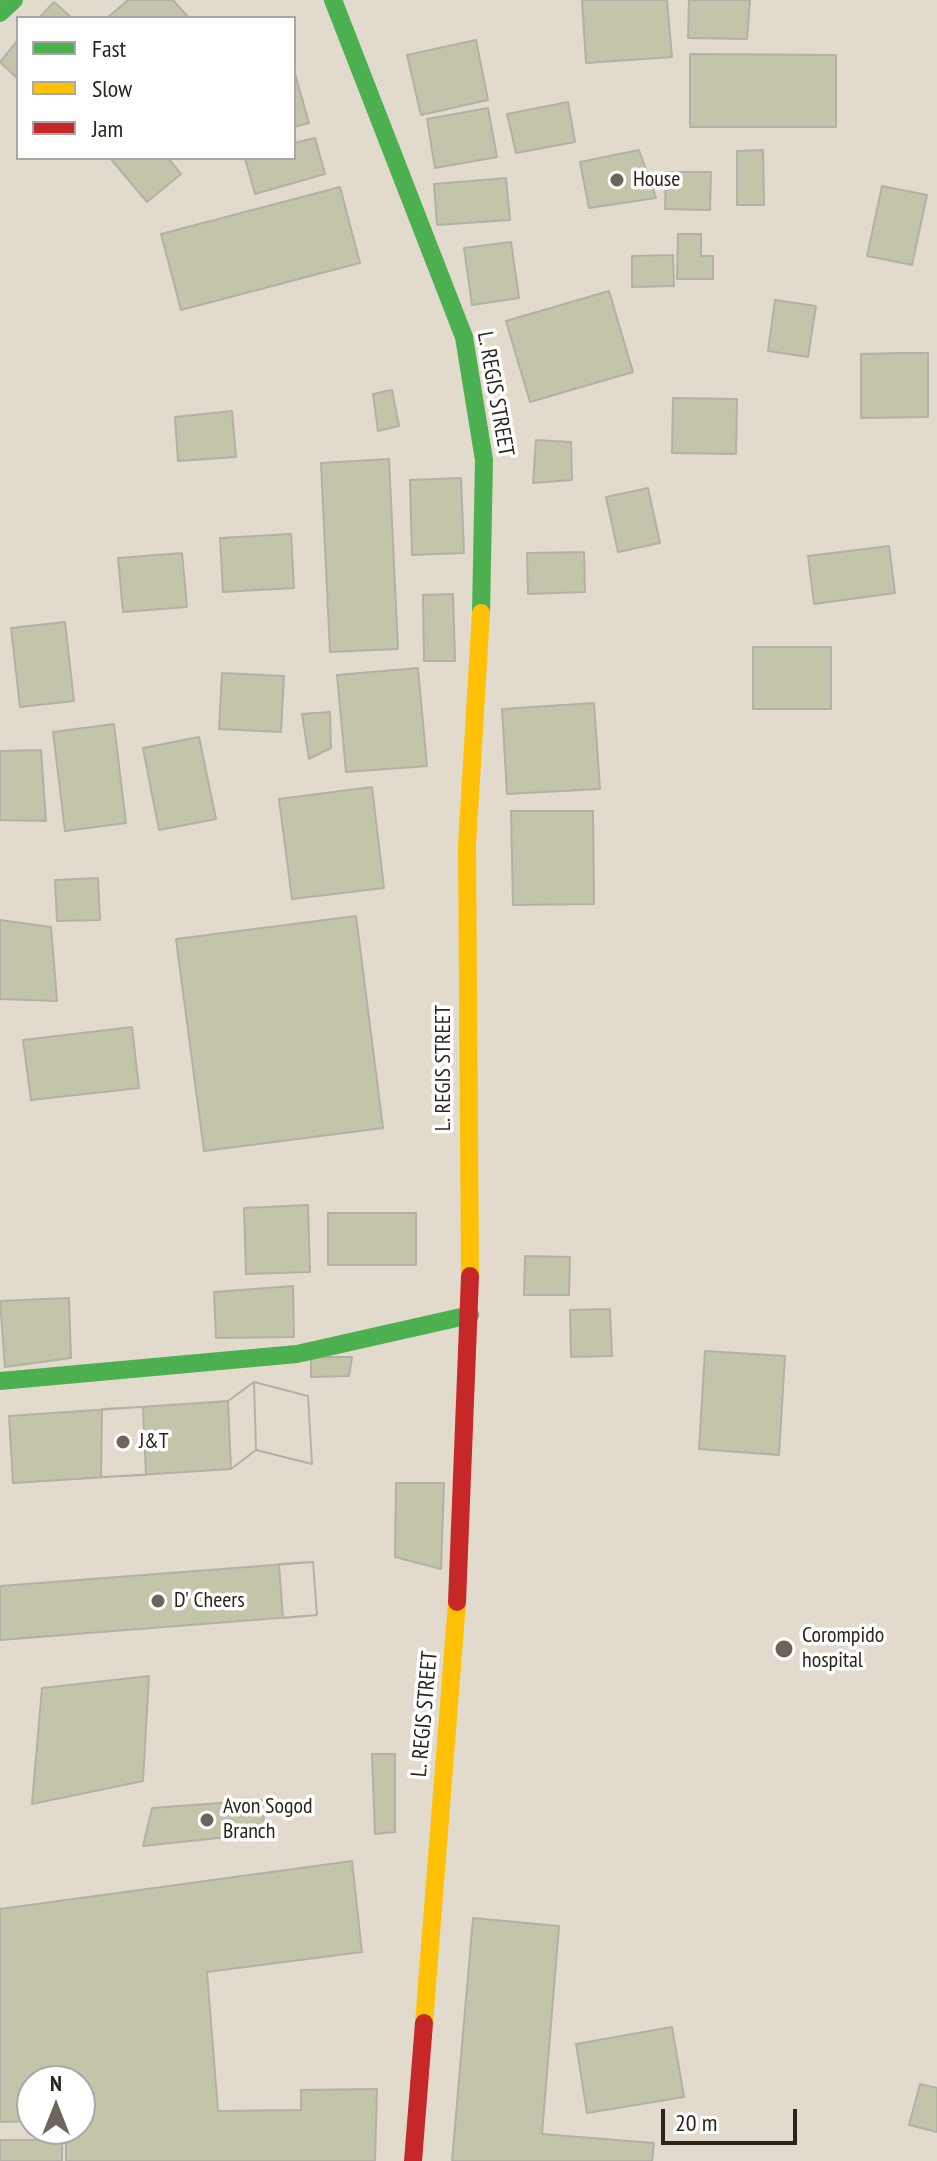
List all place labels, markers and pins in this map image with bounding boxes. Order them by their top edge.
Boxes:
place label: House [633,167,680,193]
marker: House [608,171,626,189]
place label: J&T [139,1429,169,1455]
marker: J&T [114,1433,132,1451]
place label: D' Cheers [174,1588,245,1614]
marker: D' Cheers [149,1592,167,1610]
place label: Corompido hospital [802,1623,884,1674]
marker: Corompido hospital [773,1638,795,1660]
place label: Avon Sogod Branch [223,1794,313,1846]
marker: Avon Sogod Branch [198,1811,216,1829]

